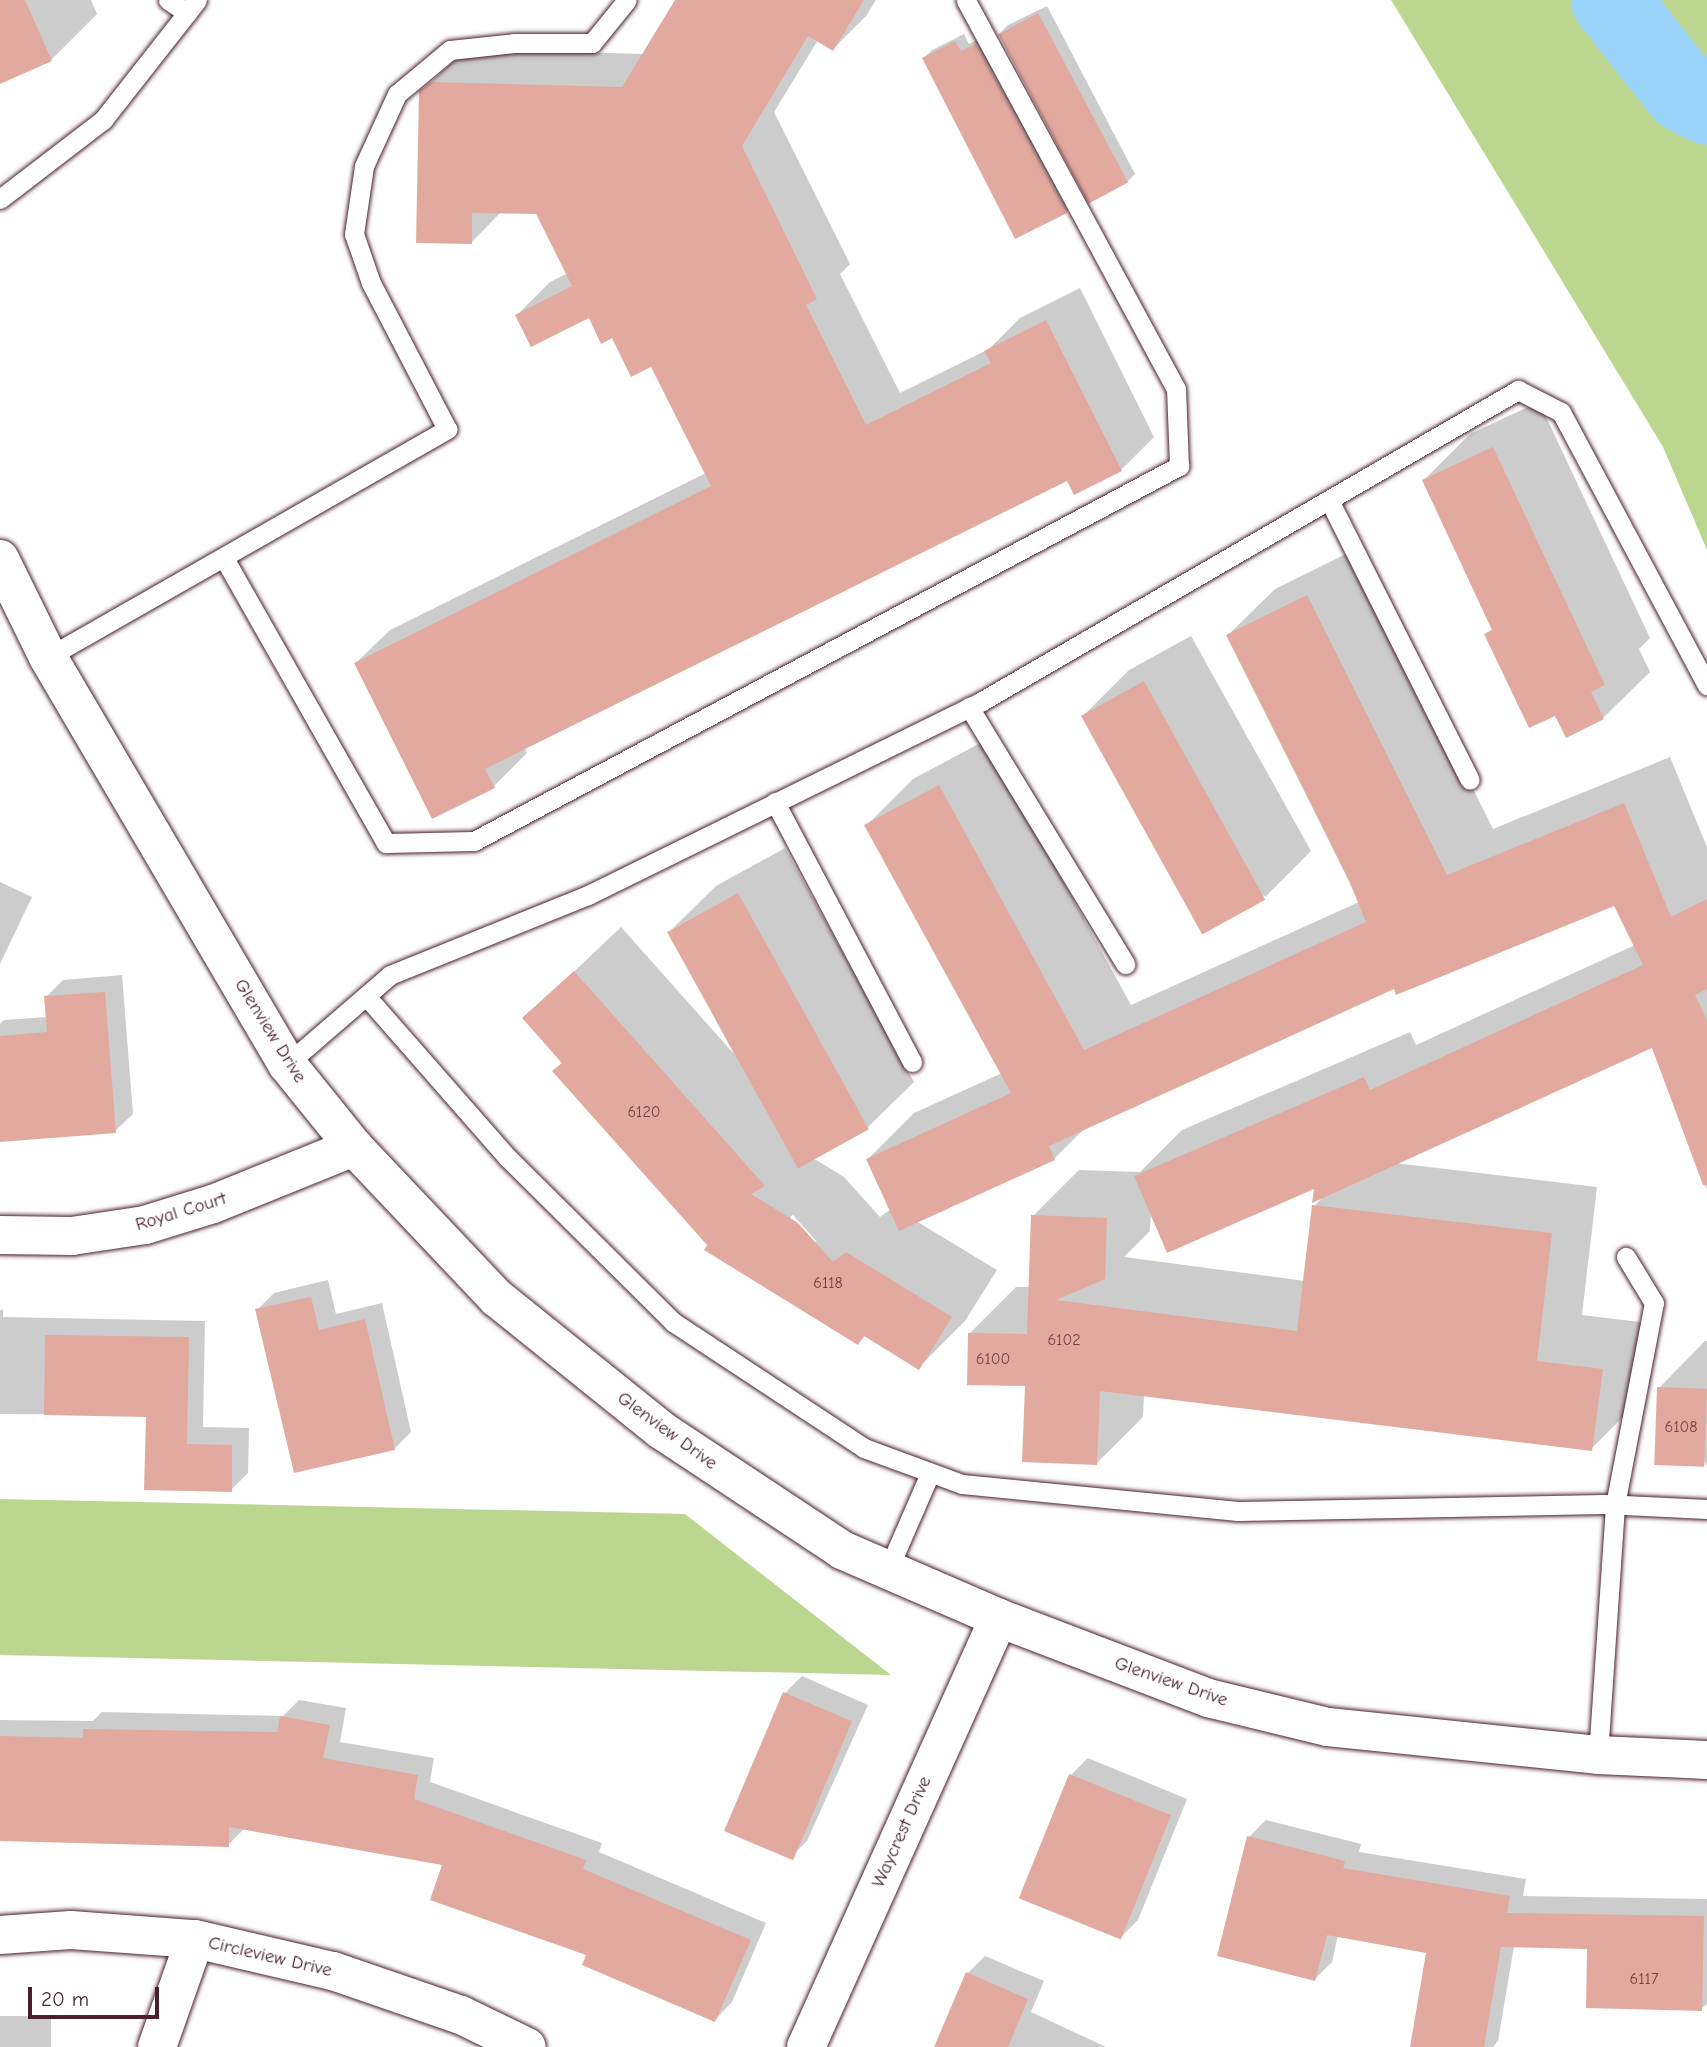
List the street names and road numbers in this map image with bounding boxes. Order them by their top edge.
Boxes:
street label: Glenview Drive [229,975,311,1087]
street label: Royal Court [133,1187,229,1237]
street label: Glenview Drive [613,1387,721,1475]
street label: Glenview Drive [1111,1652,1231,1712]
street label: Waycrest Drive [867,1773,937,1891]
street label: Circleview Drive [206,1932,334,1982]

